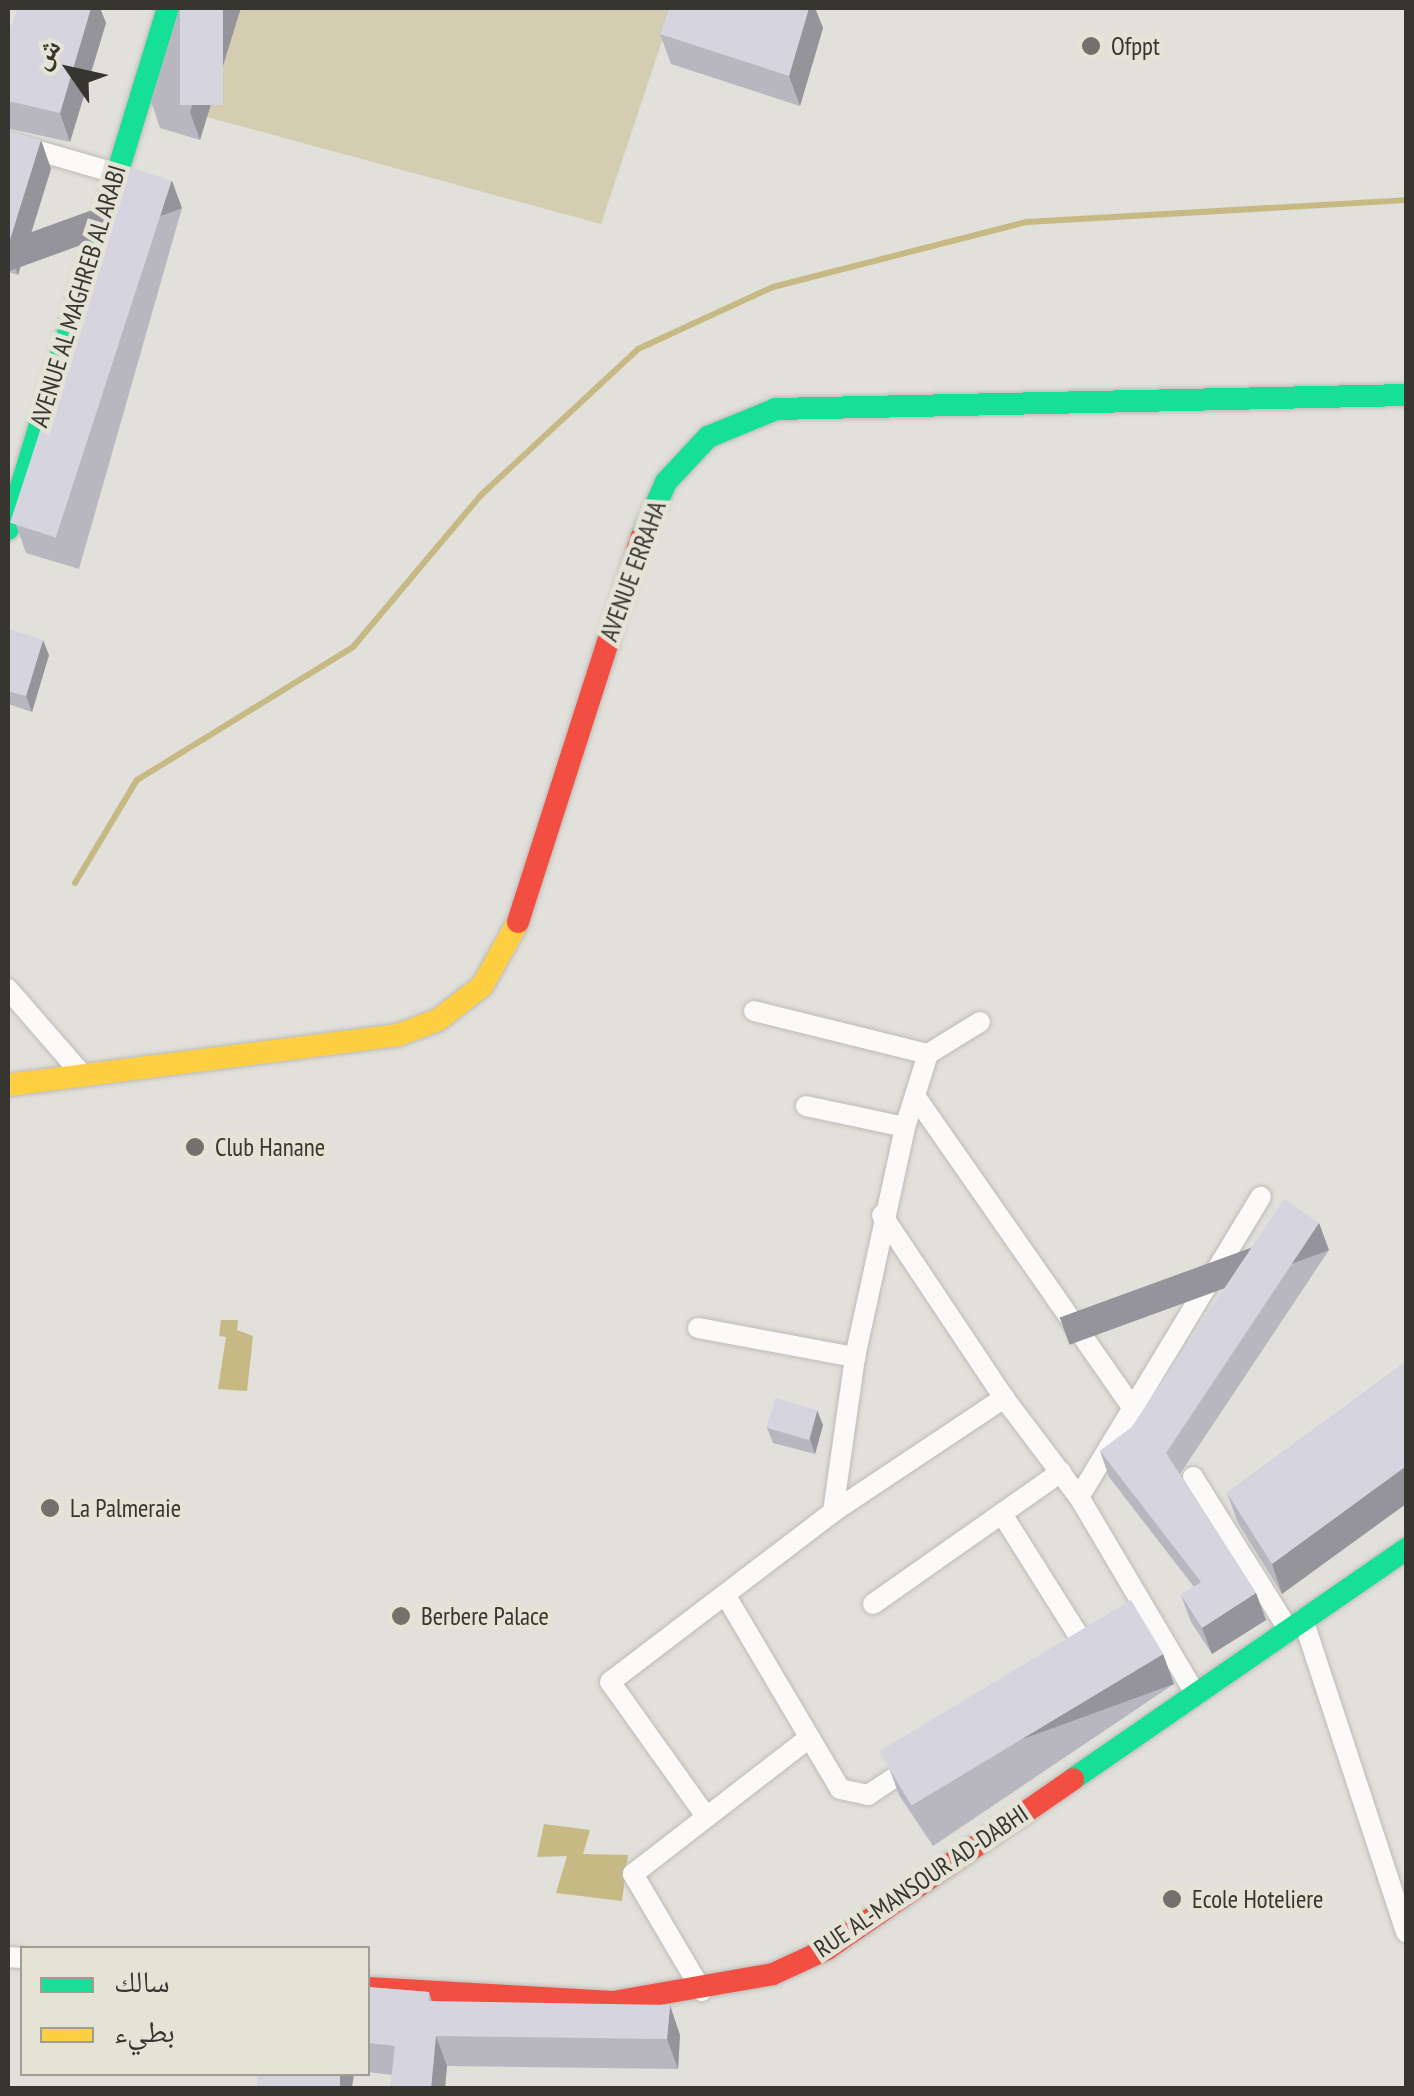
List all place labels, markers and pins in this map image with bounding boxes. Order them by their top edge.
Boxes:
place label: Ofppt [1111,31,1160,61]
marker: Ofppt [1080,35,1102,57]
place label: Club Hanane [215,1132,325,1162]
marker: Club Hanane [184,1136,206,1158]
place label: La Palmeraie [70,1493,181,1523]
marker: La Palmeraie [39,1497,61,1519]
place label: Berbere Palace [421,1601,549,1631]
marker: Berbere Palace [390,1605,412,1627]
place label: Ecole Hoteliere [1192,1884,1323,1914]
marker: Ecole Hoteliere [1161,1888,1183,1910]

